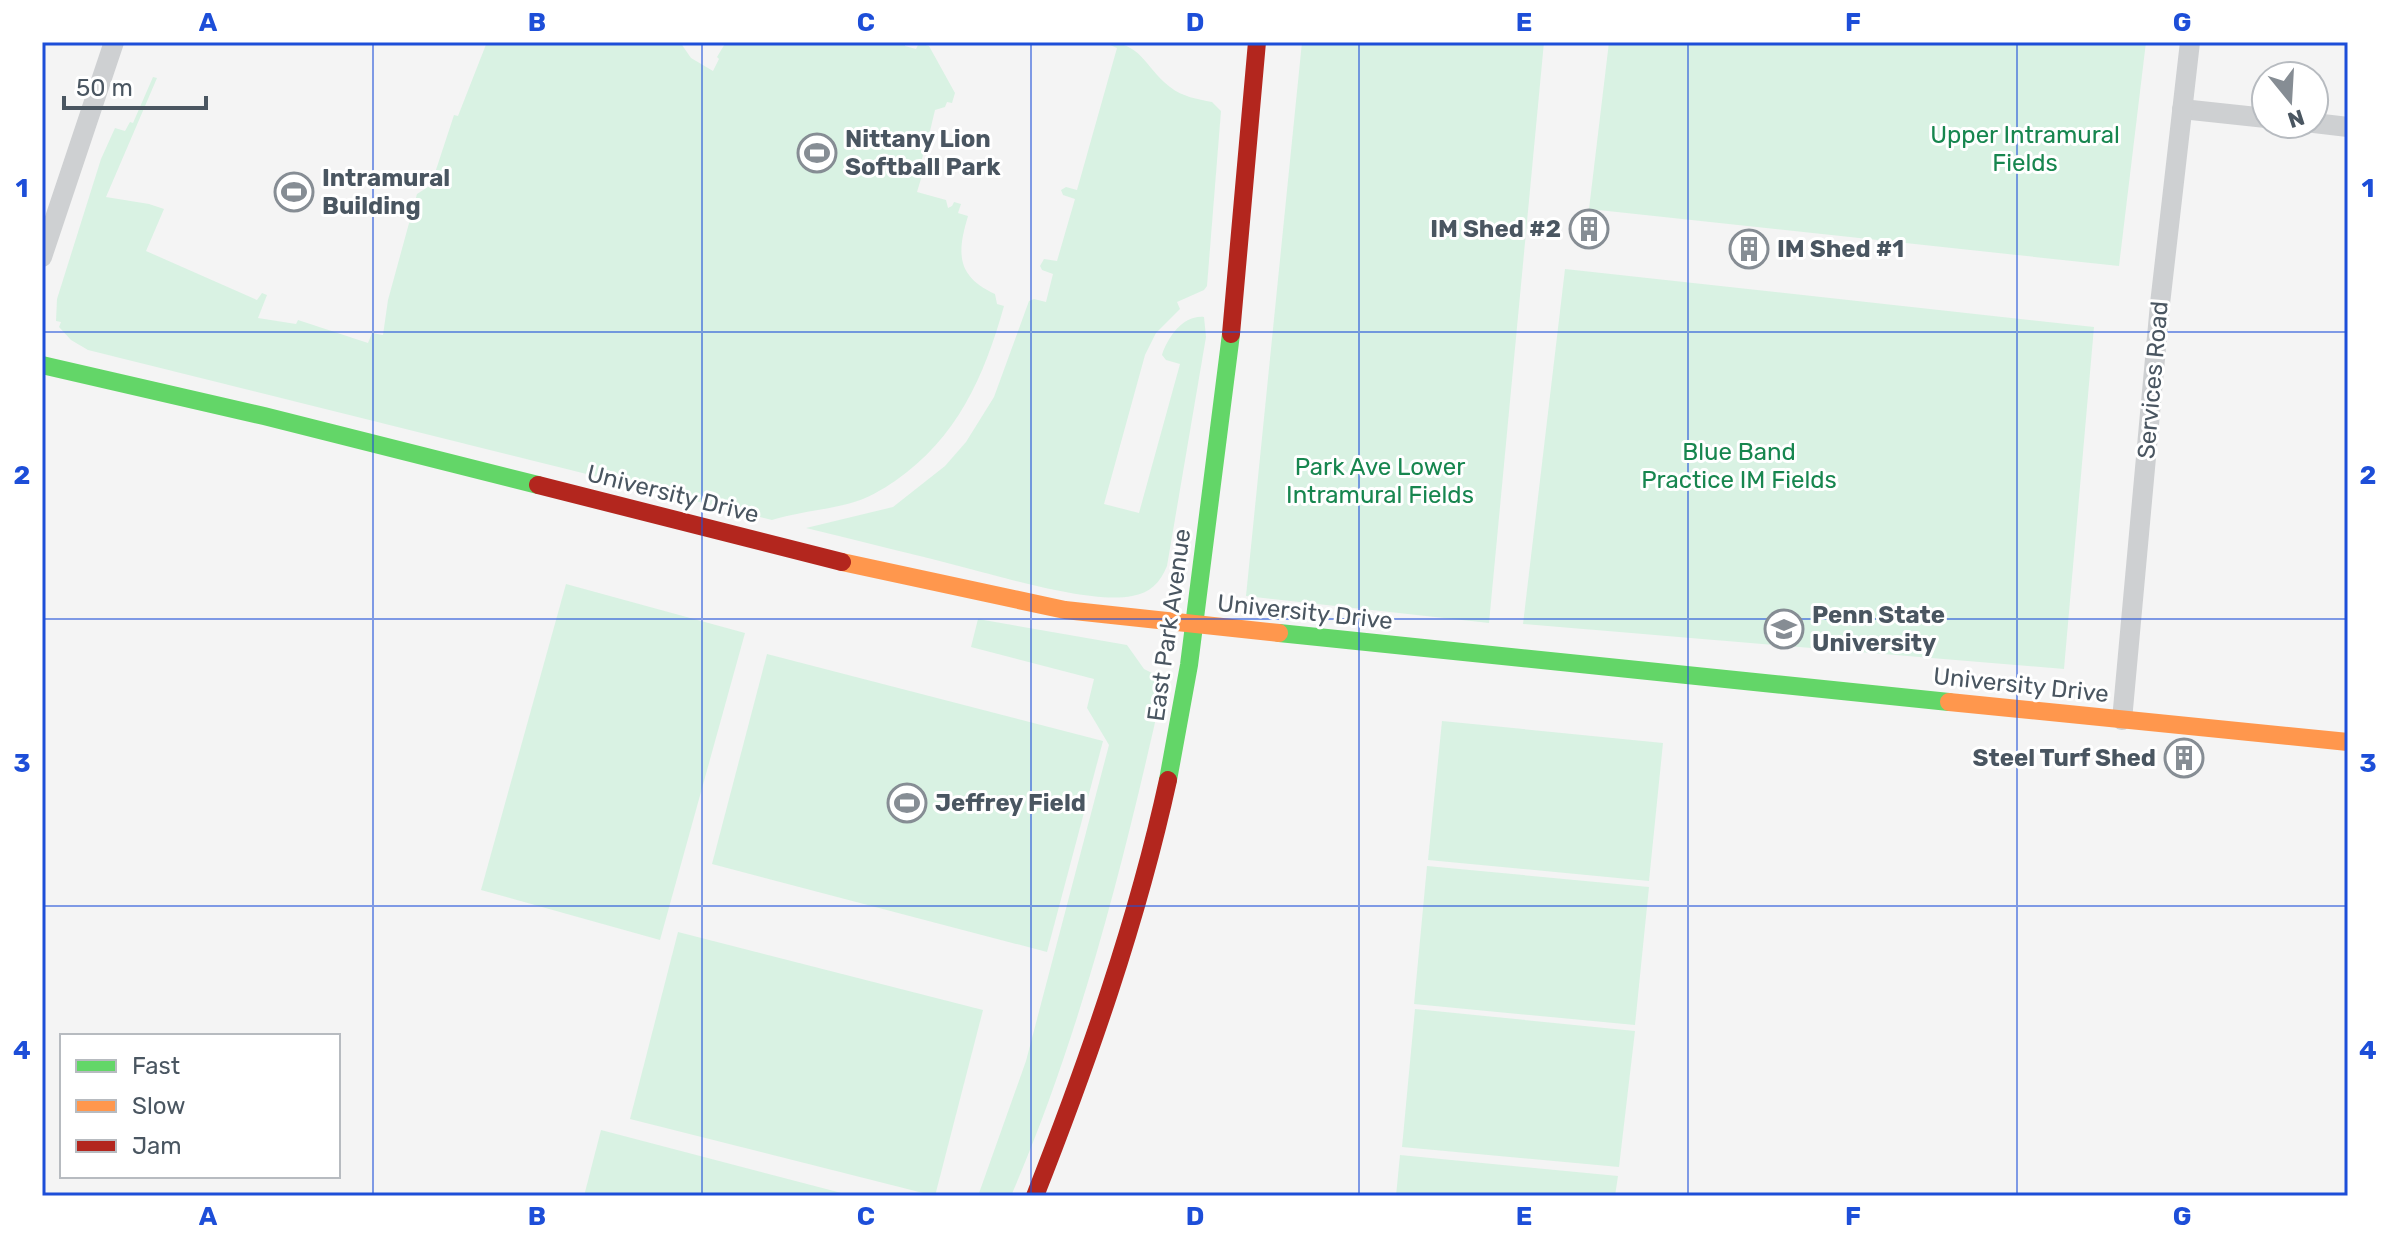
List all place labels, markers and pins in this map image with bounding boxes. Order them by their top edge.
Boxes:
place label: Nittany Lion Softball Park [845,125,1000,181]
sports icon: Nittany Lion Softball Park [796,132,838,174]
place label: Intramural Building [322,164,450,220]
sports icon: Intramural Building [273,171,315,213]
building icon: IM Shed #2 [1568,208,1610,250]
place label: IM Shed #2 [1430,215,1561,243]
building icon: IM Shed #1 [1728,228,1770,270]
place label: IM Shed #1 [1777,235,1904,263]
place label: Penn State University [1812,601,1945,657]
school or university icon: Penn State University [1763,608,1805,650]
building icon: Steel Turf Shed [2163,737,2205,779]
place label: Steel Turf Shed [1973,744,2156,772]
sports icon: Jeffrey Field [886,782,928,824]
place label: Jeffrey Field [935,789,1086,817]

